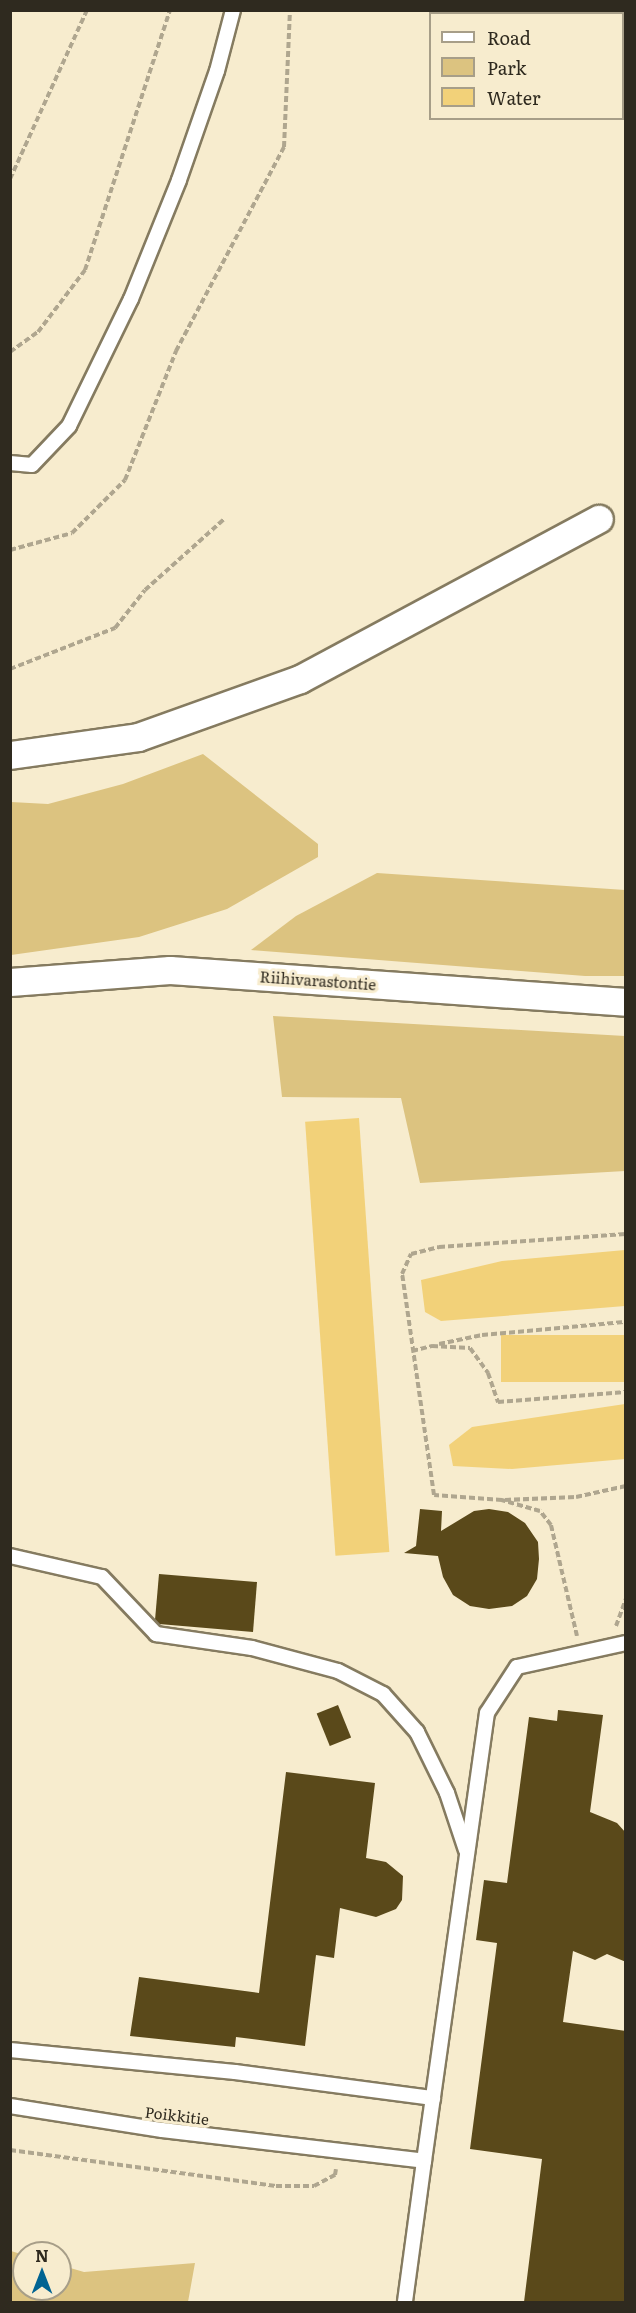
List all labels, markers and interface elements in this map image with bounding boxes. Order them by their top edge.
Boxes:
legend [429,12,624,120]
text: Road [487,24,531,51]
text: Park [487,54,526,81]
text: Water [487,84,540,111]
street label: Riihivarastontie [259,967,377,993]
street label: Poikkitie [144,2102,210,2128]
north arrow [12,2241,72,2301]
text: N [35,2243,49,2267]

